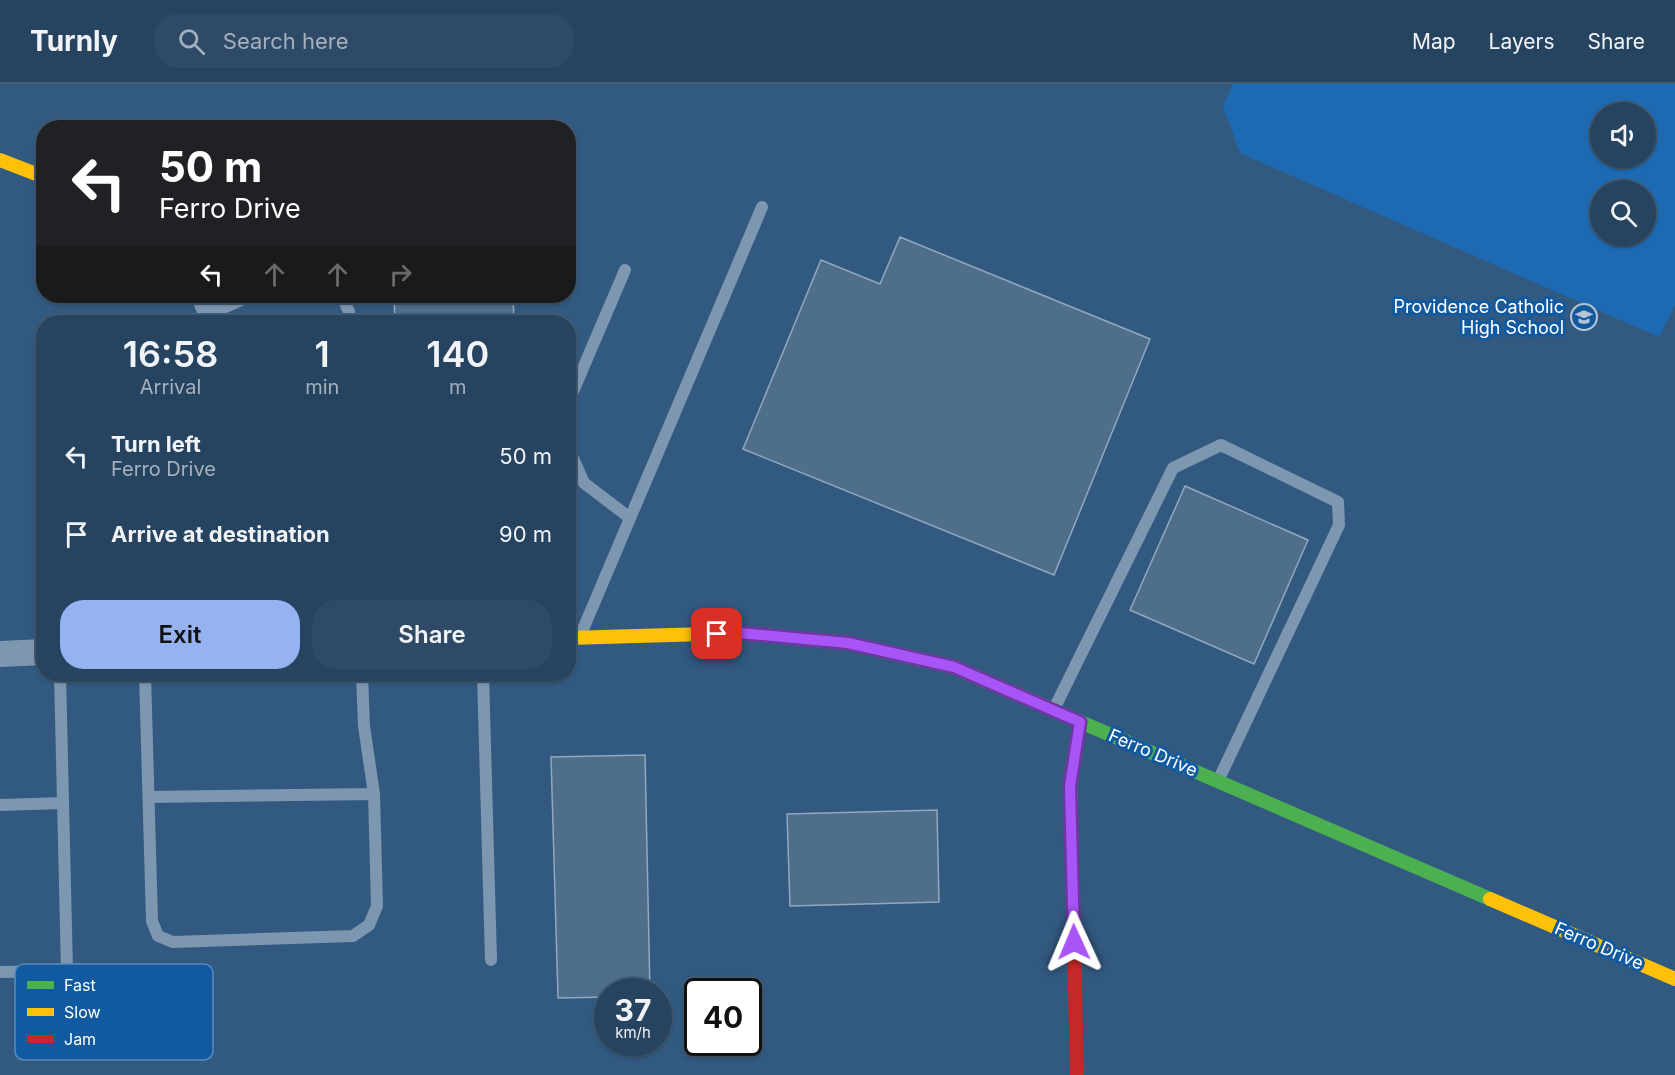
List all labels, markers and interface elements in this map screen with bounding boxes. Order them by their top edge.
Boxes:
search box [154,14,574,68]
text: Turnly [30,24,118,58]
icon: search [175,25,208,58]
text: Search here [223,28,349,54]
text: Map [1412,29,1456,54]
text: Layers [1489,29,1555,54]
text: Share [1588,29,1645,54]
map controls [1590,102,1656,246]
button: sound [1590,102,1656,168]
text: 50 m [159,141,262,192]
icon: left [60,144,138,222]
button: search [1590,180,1656,246]
text: Ferro Drive [159,192,301,225]
icon: left [195,258,228,291]
icon: ahead [258,258,291,291]
icon: ahead [321,258,354,291]
icon: right [384,258,417,291]
place label: Providence Catholic High School [1394,296,1564,338]
school or university icon: Providence Catholic High School [1569,302,1599,332]
text: 16:58 [123,332,218,376]
text: 1 [315,332,330,376]
text: 140 [426,332,489,376]
text: Arrival [140,375,201,399]
text: min [305,375,339,399]
text: m [449,375,466,399]
text: Turn left [111,431,201,457]
icon: left [60,440,93,473]
text: 50 m [499,443,552,469]
text: Ferro Drive [111,457,216,481]
icon: arrive [60,518,93,551]
text: Arrive at destination [111,521,330,547]
text: 90 m [499,521,552,547]
button: Exit [60,600,300,669]
button: Share [312,600,552,669]
pin [691,608,742,659]
icon: arrive [700,617,733,650]
street label: Ferro Drive [1106,724,1201,781]
position arrow [1042,910,1106,974]
street label: Ferro Drive [1552,917,1647,974]
legend [15,964,213,1060]
text: Fast [64,975,96,995]
speed limit sign: 40 [684,978,762,1056]
text: 37 [615,992,651,1028]
text: Slow [64,1002,101,1022]
text: km/h [615,1023,651,1042]
text: Jam [64,1029,96,1049]

